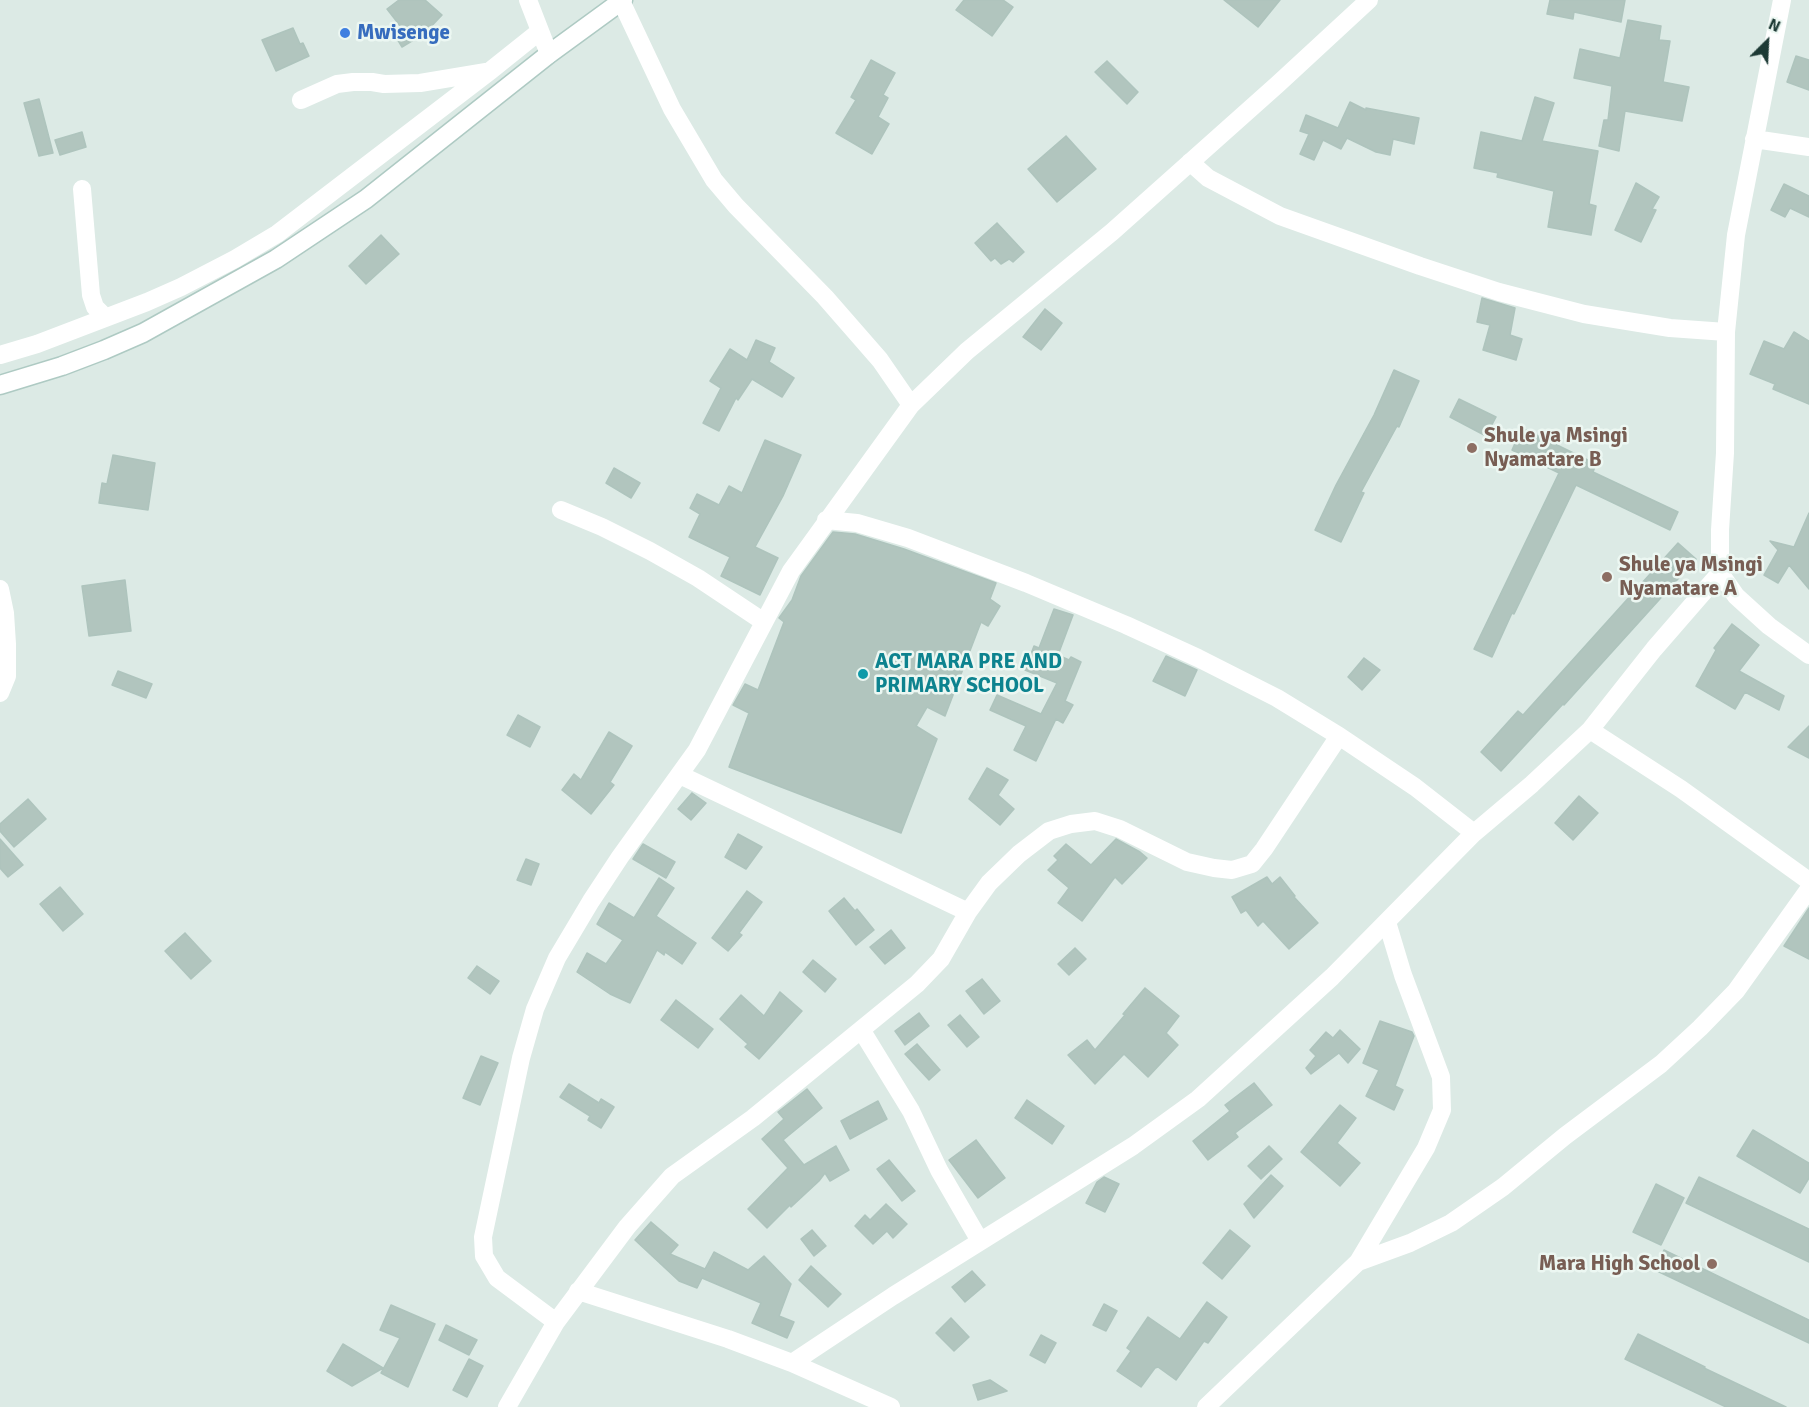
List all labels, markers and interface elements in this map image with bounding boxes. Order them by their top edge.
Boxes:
north arrow [1737,12,1797,72]
text: N [1765,14,1783,37]
place label: Mwisenge [357,20,450,46]
marker: Mwisenge [338,26,352,40]
place label: Shule ya Msingi Nyamatare B [1484,423,1628,473]
marker: Shule ya Msingi Nyamatare B [1465,441,1479,455]
place label: Shule ya Msingi Nyamatare A [1619,552,1763,602]
marker: Shule ya Msingi Nyamatare A [1600,570,1614,584]
place label: ACT MARA PRE AND PRIMARY SCHOOL [875,649,1062,699]
marker: ACT MARA PRE AND PRIMARY SCHOOL [856,667,870,681]
place label: Mara High School [1539,1251,1700,1277]
marker: Mara High School [1705,1257,1719,1271]

